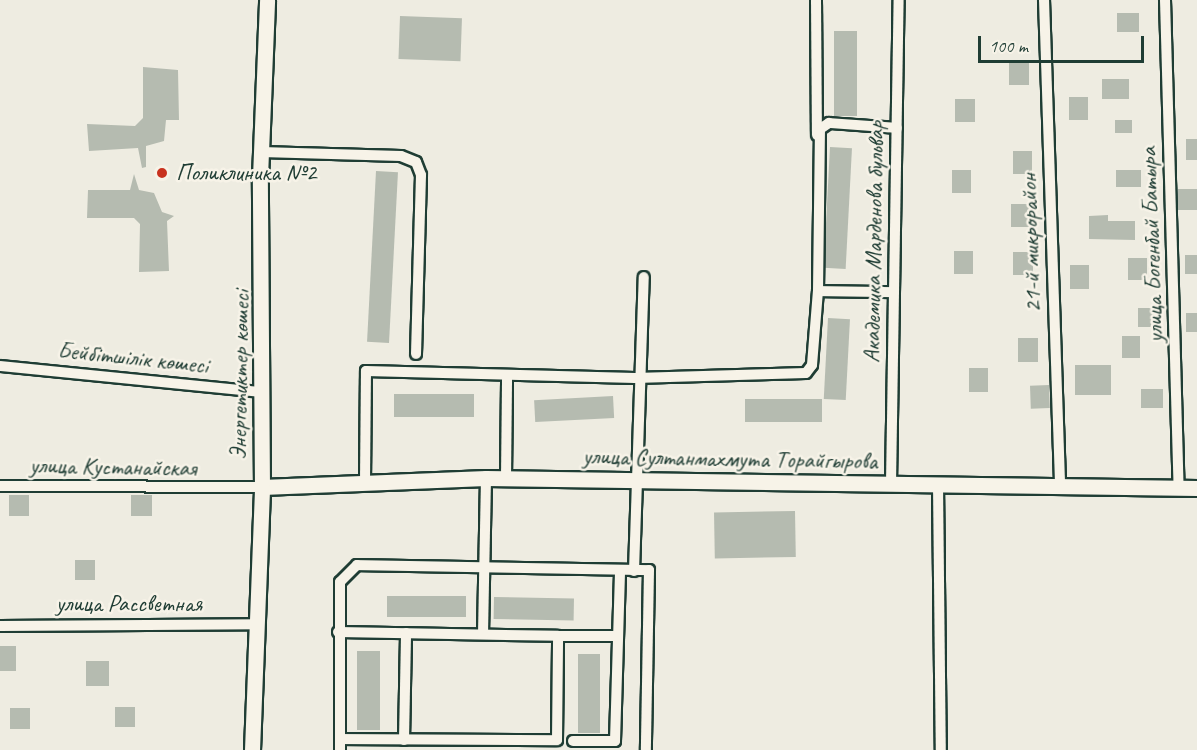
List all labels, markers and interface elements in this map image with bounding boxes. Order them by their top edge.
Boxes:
scale bar [981,24,1148,62]
text: 100 m [989,35,1028,57]
street label: Академика Марденова бульвар [857,121,891,363]
street label: улица Богенбай Батыра [1134,146,1170,344]
place label: Поликлиника №2 [176,159,316,187]
marker: Поликлиника №2 [153,164,171,182]
street label: 21-й микрорайон [1014,173,1048,313]
street label: Энергетиктер көшесі [224,290,256,460]
street label: Бейбітшілік көшесі [56,336,210,380]
street label: улица Султанмахмута Торайгырова [584,442,876,476]
street label: улица Кустанайская [28,451,198,483]
street label: улица Рассветная [57,590,201,618]

